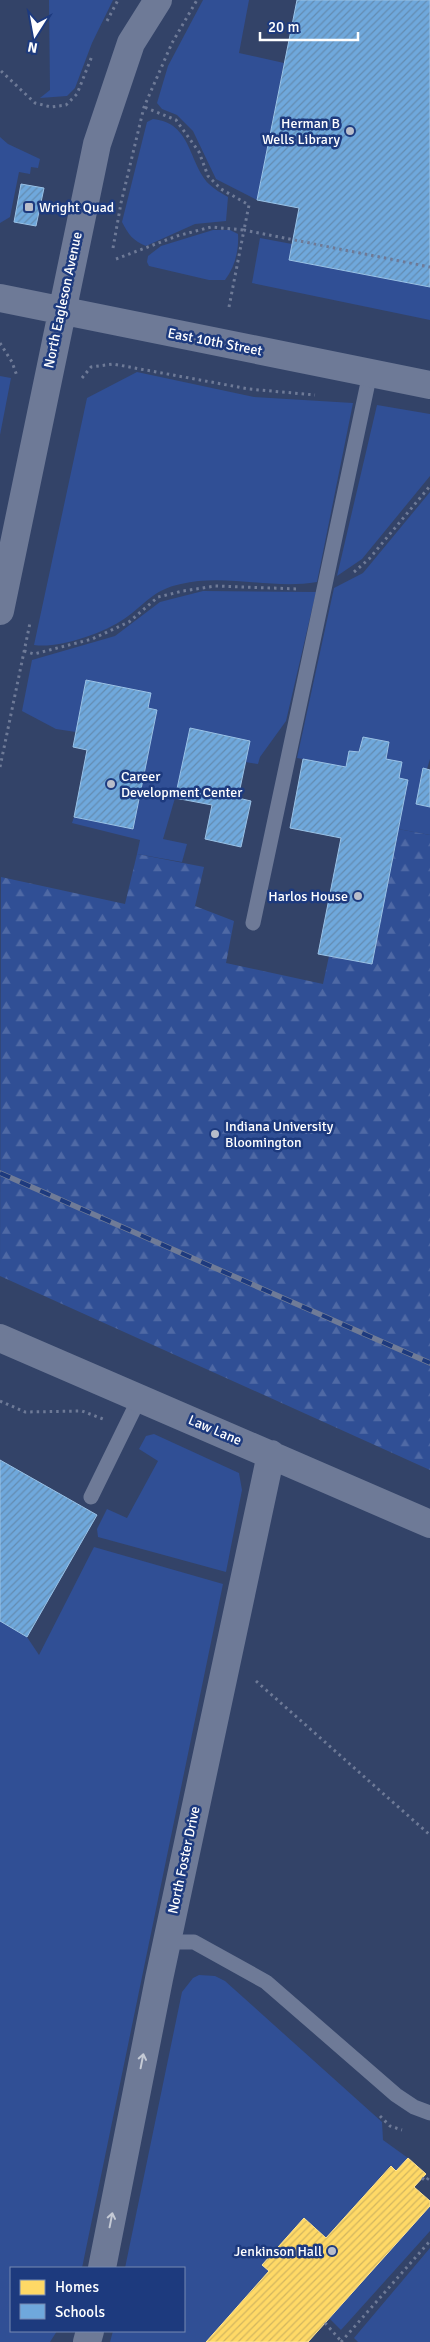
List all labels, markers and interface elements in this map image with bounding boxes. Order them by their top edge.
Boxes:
north arrow [10,10,60,60]
scale bar [260,10,358,42]
text: 20 m [268,18,299,36]
text: N [26,38,39,57]
place label: Herman B Wells Library [262,115,340,148]
marker: Herman B Wells Library [344,125,356,137]
place label: Wright Quad [39,199,114,216]
marker: Wright Quad [23,201,35,213]
street label: North Eagleson Avenue [40,230,86,370]
street label: East 10th Street [166,324,264,360]
place label: Career Development Center [121,768,243,801]
marker: Career Development Center [105,778,117,790]
place label: Harlos House [268,888,348,905]
marker: Harlos House [352,890,364,902]
place label: Indiana University Bloomington [225,1118,334,1151]
marker: Indiana University Bloomington [209,1128,221,1140]
street label: Law Lane [186,1411,244,1449]
street label: North Foster Drive [164,1805,204,1915]
one-way arrow [138,2053,148,2069]
one-way arrow [107,2213,117,2229]
place label: Jenkinson Hall [234,2243,322,2260]
marker: Jenkinson Hall [326,2245,338,2257]
legend [10,2267,185,2332]
text: Homes [55,2278,99,2296]
text: Schools [55,2303,106,2321]

